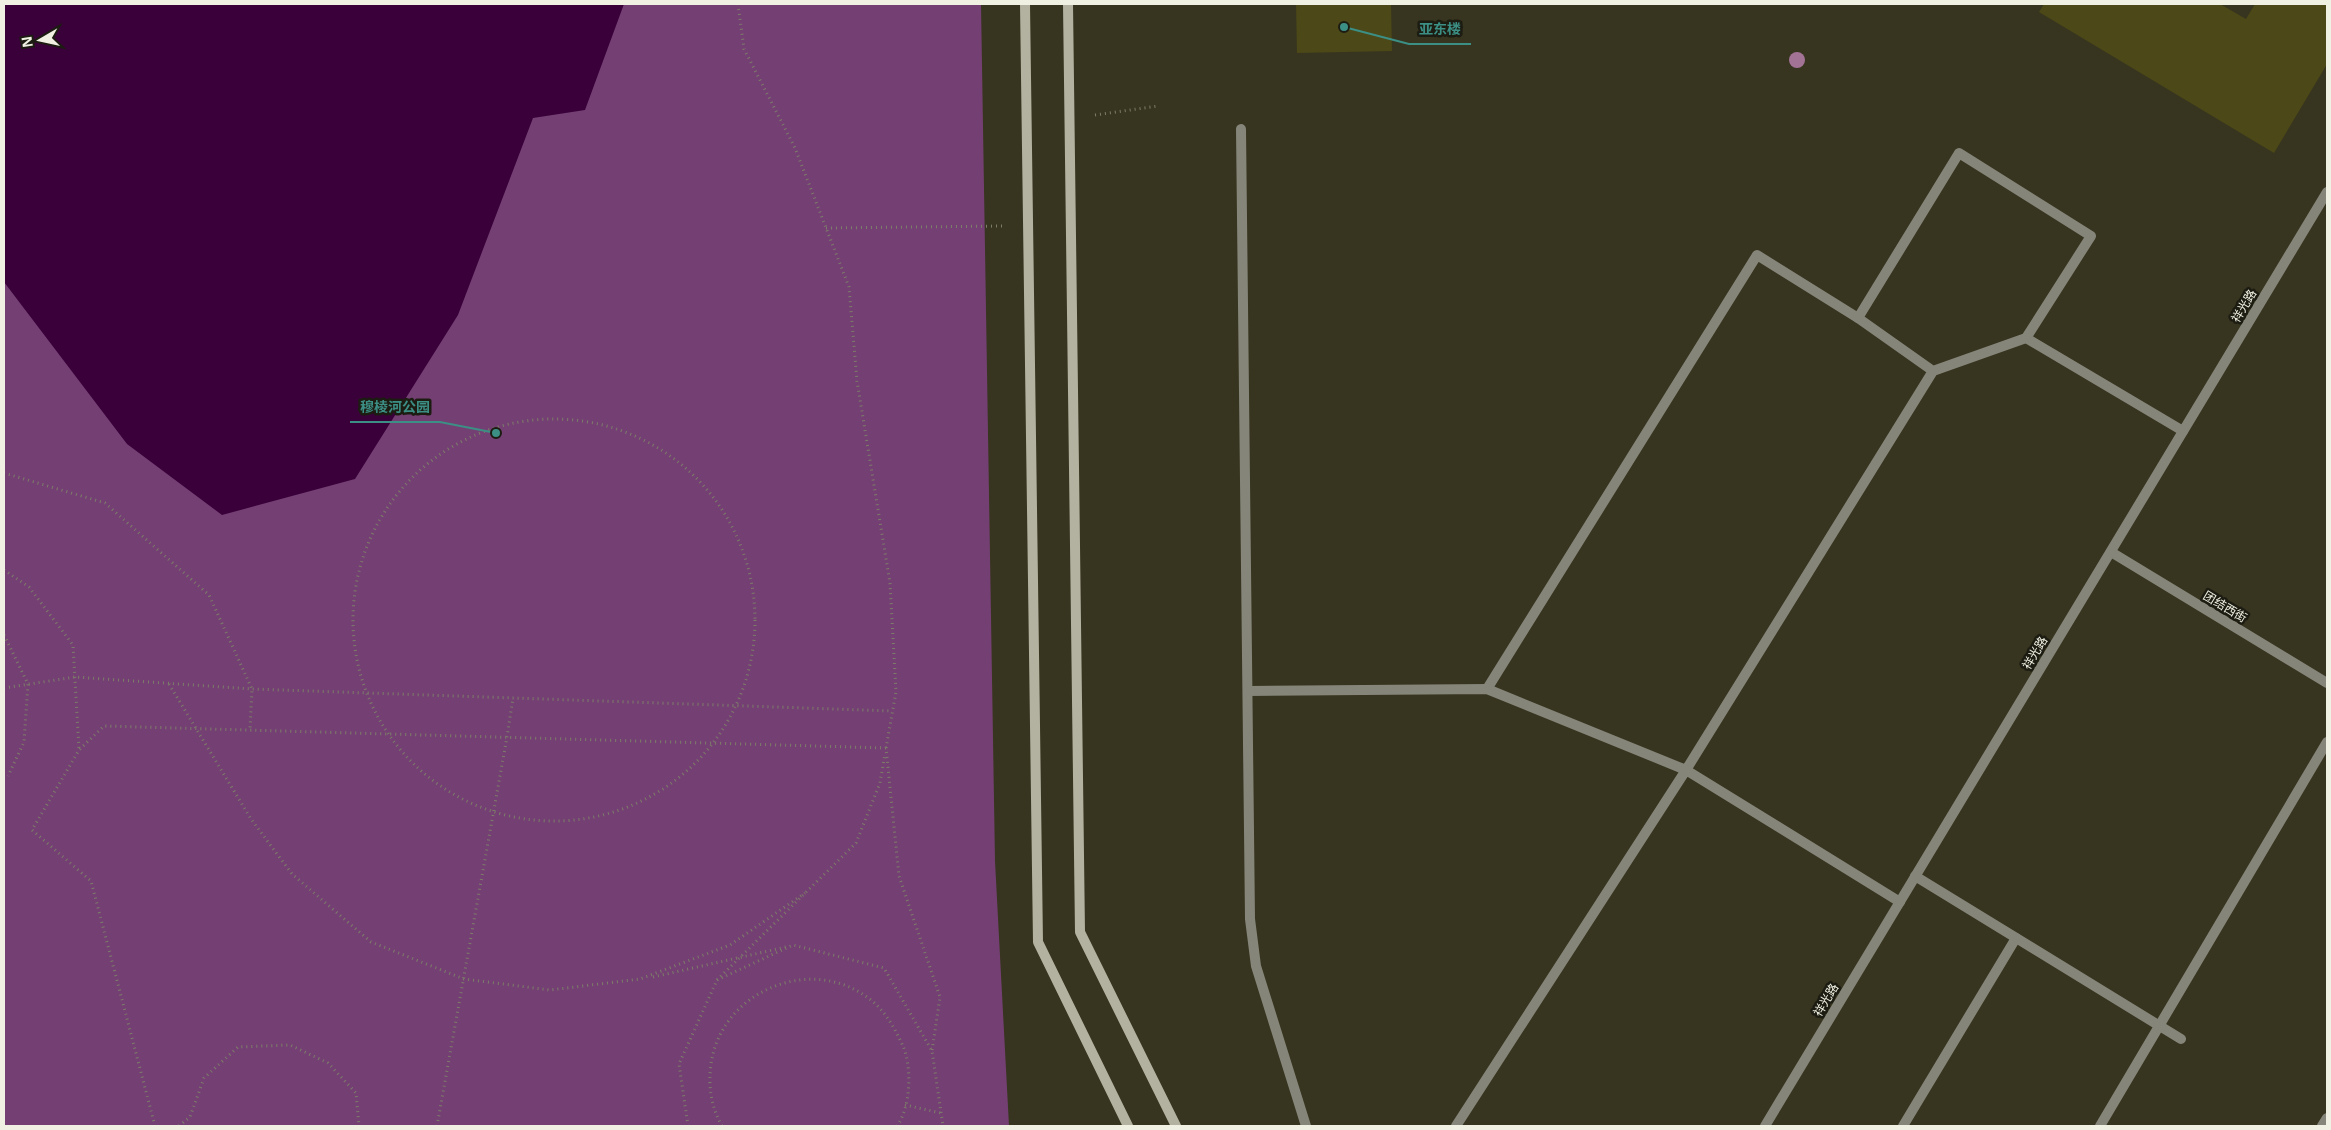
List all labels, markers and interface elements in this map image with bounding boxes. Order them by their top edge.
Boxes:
north arrow [15,15,65,65]
callout: 亚东楼 [1409,15,1471,44]
text: 亚东楼 [1419,19,1461,38]
text: N [16,35,37,49]
street label: 祥光路 [2227,286,2260,326]
callout: 穆棱河公园 [350,393,440,422]
text: 穆棱河公园 [360,397,430,416]
street label: 团结西街 [2200,587,2250,626]
street label: 祥光路 [2018,633,2051,673]
street label: 祥光路 [1809,980,1842,1020]

